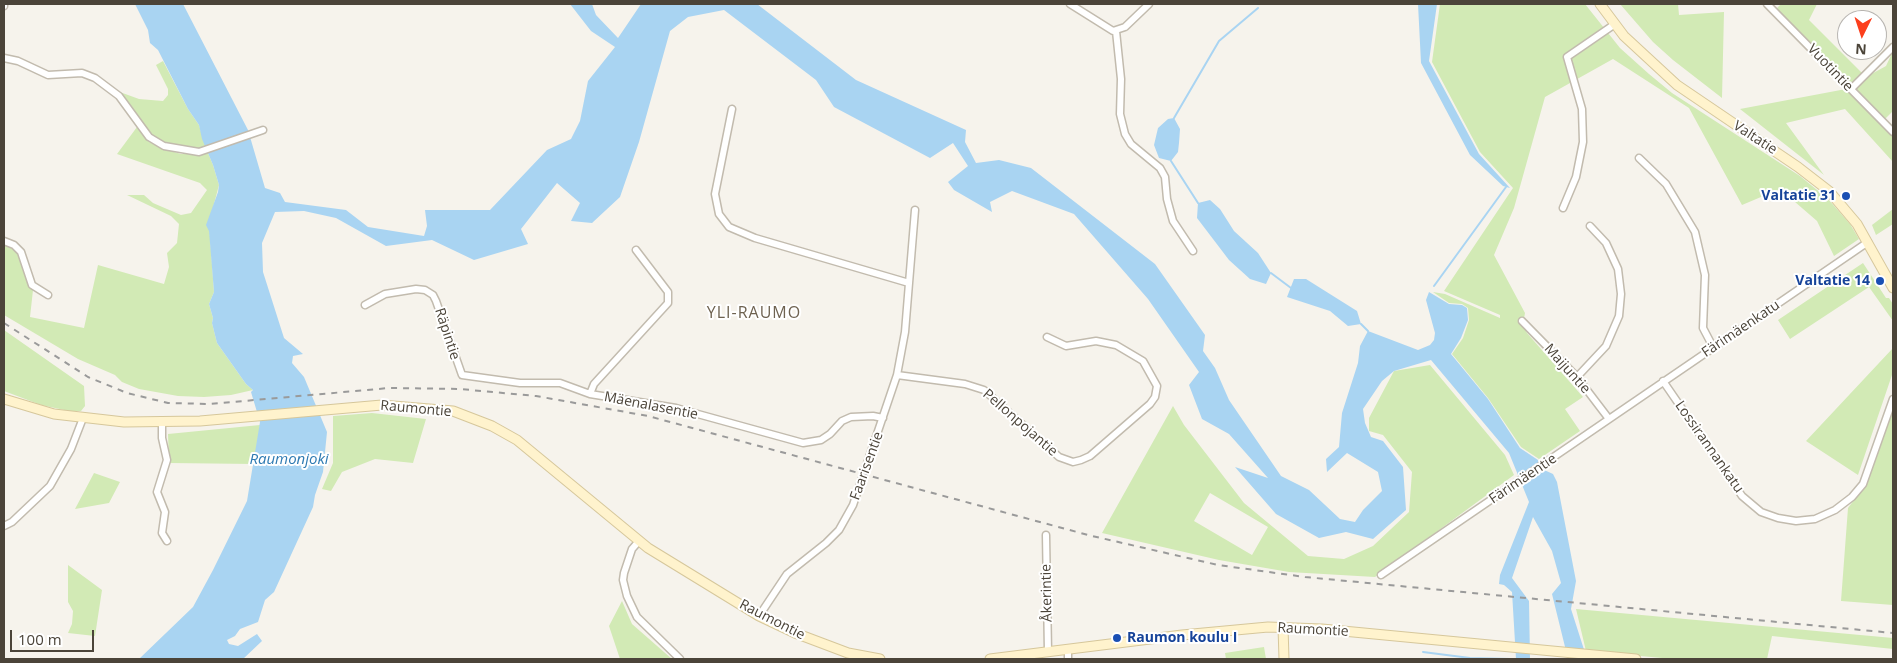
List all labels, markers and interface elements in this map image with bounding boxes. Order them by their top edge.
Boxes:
north arrow [1837,10,1887,60]
text: N [1855,40,1867,59]
street label: Vuotintie [1804,41,1856,95]
street label: Valtatie [1730,118,1780,158]
place label: Valtatie 31 [1761,188,1836,204]
marker: Valtatie 31 [1840,190,1852,202]
place label: Valtatie 14 [1795,273,1870,289]
marker: Valtatie 14 [1874,275,1886,287]
street label: Färimäenkatu [1699,297,1783,361]
district label: YLI-RAUMO [706,303,802,323]
street label: Räpintie [431,306,463,362]
street label: Maijuntie [1540,341,1594,397]
street label: Pellonpojantie [979,386,1061,460]
street label: Mäenalasentie [603,389,699,423]
street label: Raumontie [380,398,452,420]
street label: Lossirannankatu [1671,398,1747,496]
street label: Faarisentie [847,430,887,502]
street label: Färimäentie [1486,450,1560,508]
water label: Raumonjoki [249,451,329,469]
street label: Åkerintie [1038,564,1056,622]
street label: Raumontie [736,596,808,644]
scale bar [12,620,96,652]
street label: Raumontie [1277,620,1349,640]
text: 100 m [18,629,62,649]
place label: Raumon koulu I [1127,630,1237,646]
marker: Raumon koulu I [1111,632,1123,644]

